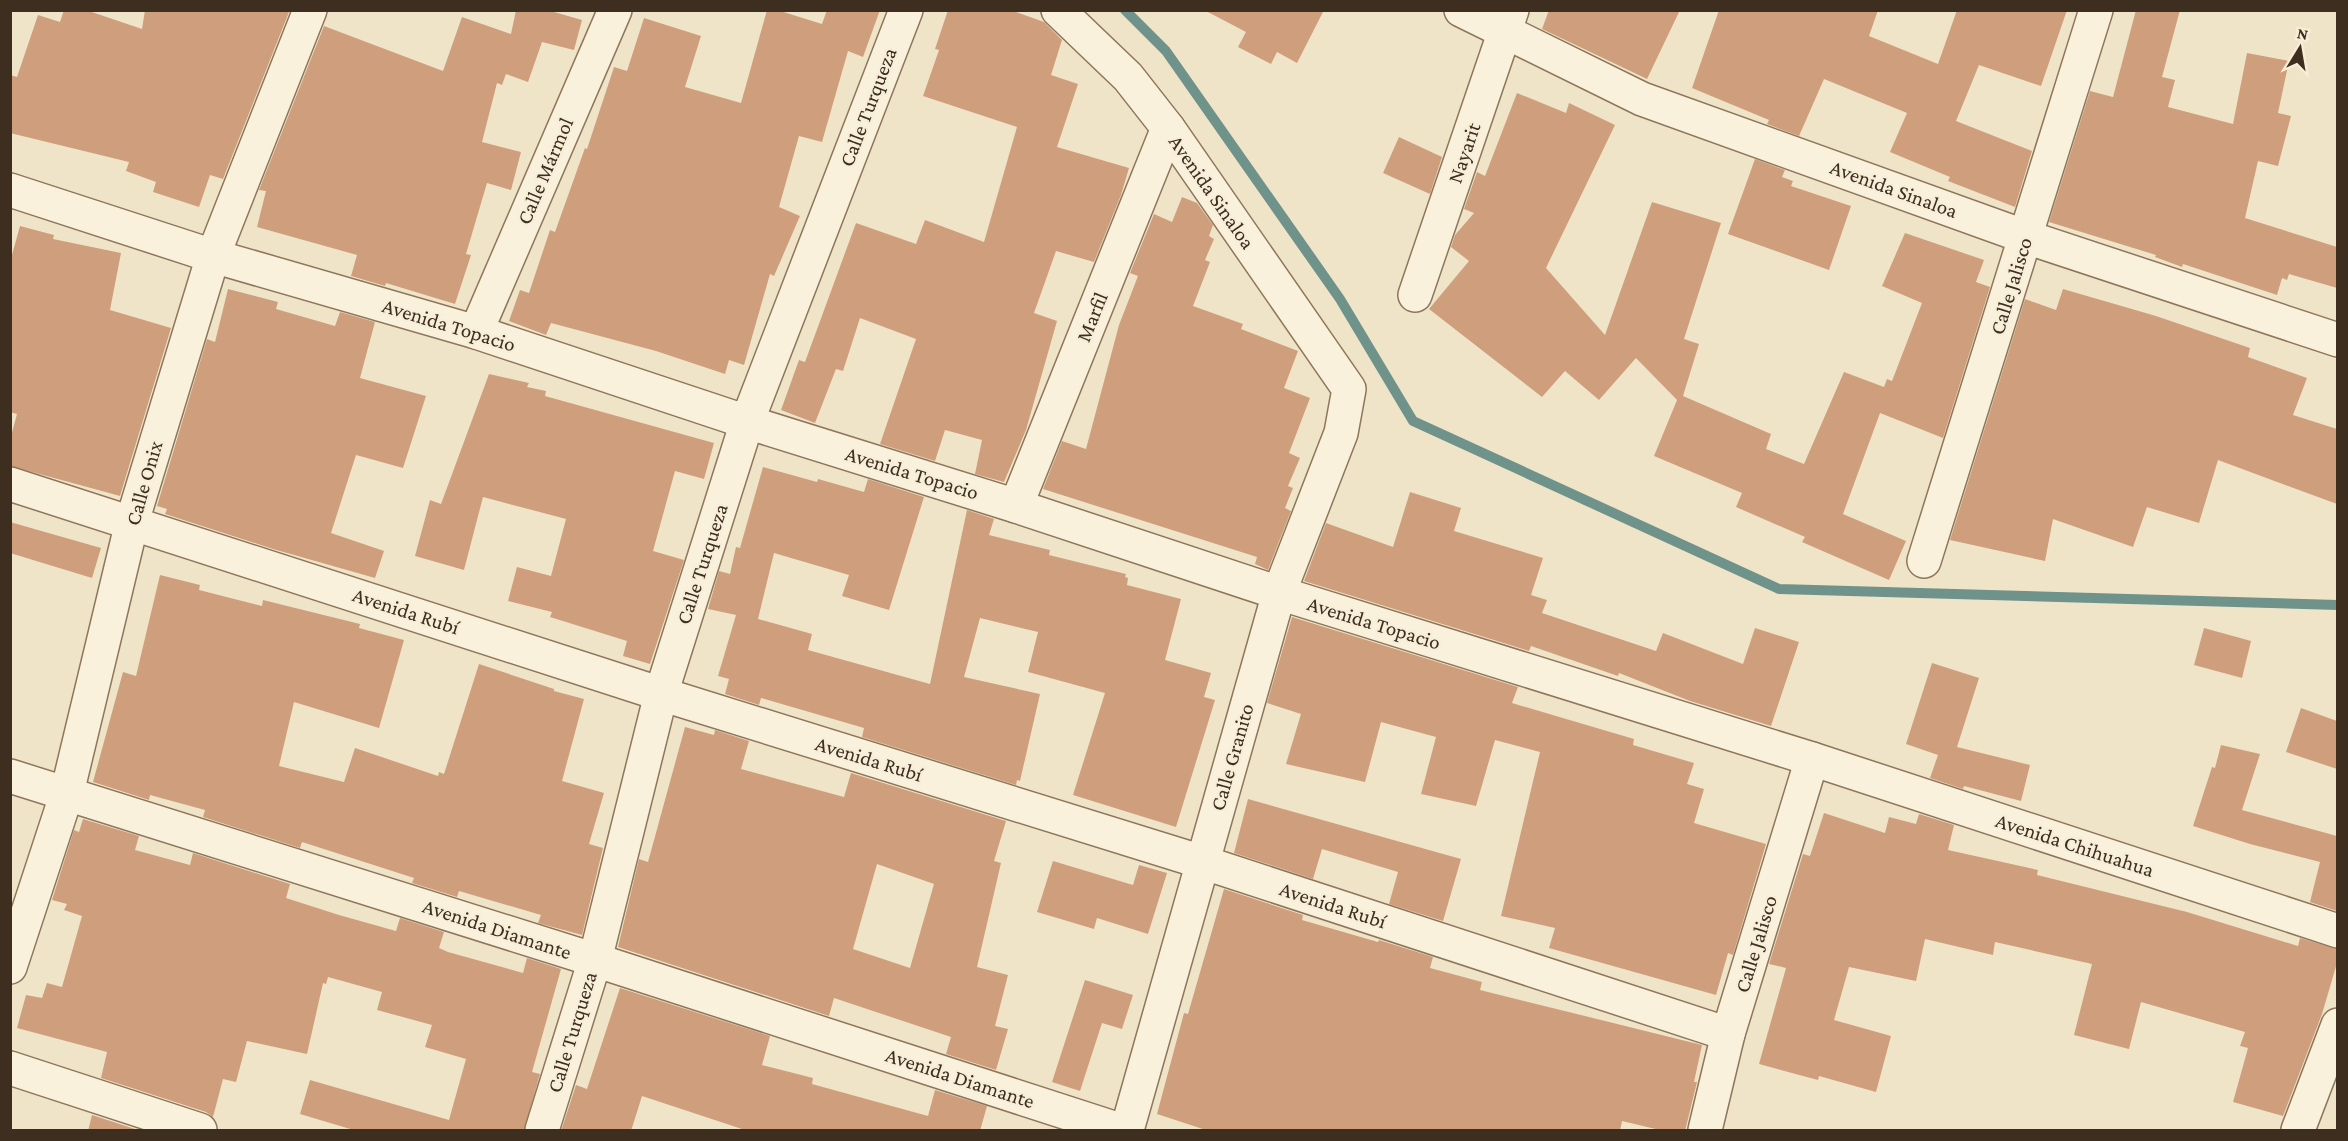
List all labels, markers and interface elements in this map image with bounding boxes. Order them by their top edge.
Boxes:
north arrow [2270,18,2330,78]
text: N [2296,24,2310,43]
street label: Calle Turqueza [834,44,902,170]
street label: Calle Mármol [512,114,578,228]
street label: Nayarit [1442,119,1486,186]
street label: Avenida Sinaloa [1164,130,1260,254]
street label: Avenida Sinaloa [1827,155,1961,223]
street label: Calle Jalisco [1985,234,2037,338]
street label: Marfil [1071,289,1113,345]
street label: Avenida Topacio [379,293,519,357]
street label: Calle Onix [120,438,168,528]
street label: Avenida Topacio [842,441,982,505]
street label: Calle Turqueza [671,500,733,627]
street label: Avenida Rubí [350,583,464,640]
street label: Avenida Topacio [1304,591,1444,655]
street label: Calle Granito [1205,701,1259,813]
street label: Avenida Rubí [813,731,927,787]
street label: Avenida Chihuahua [1993,808,2157,882]
street label: Avenida Rubí [1277,877,1391,934]
street label: Calle Jalisco [1730,892,1782,996]
street label: Avenida Diamante [420,894,574,964]
street label: Calle Turqueza [542,968,602,1095]
street label: Avenida Diamante [883,1043,1037,1113]

